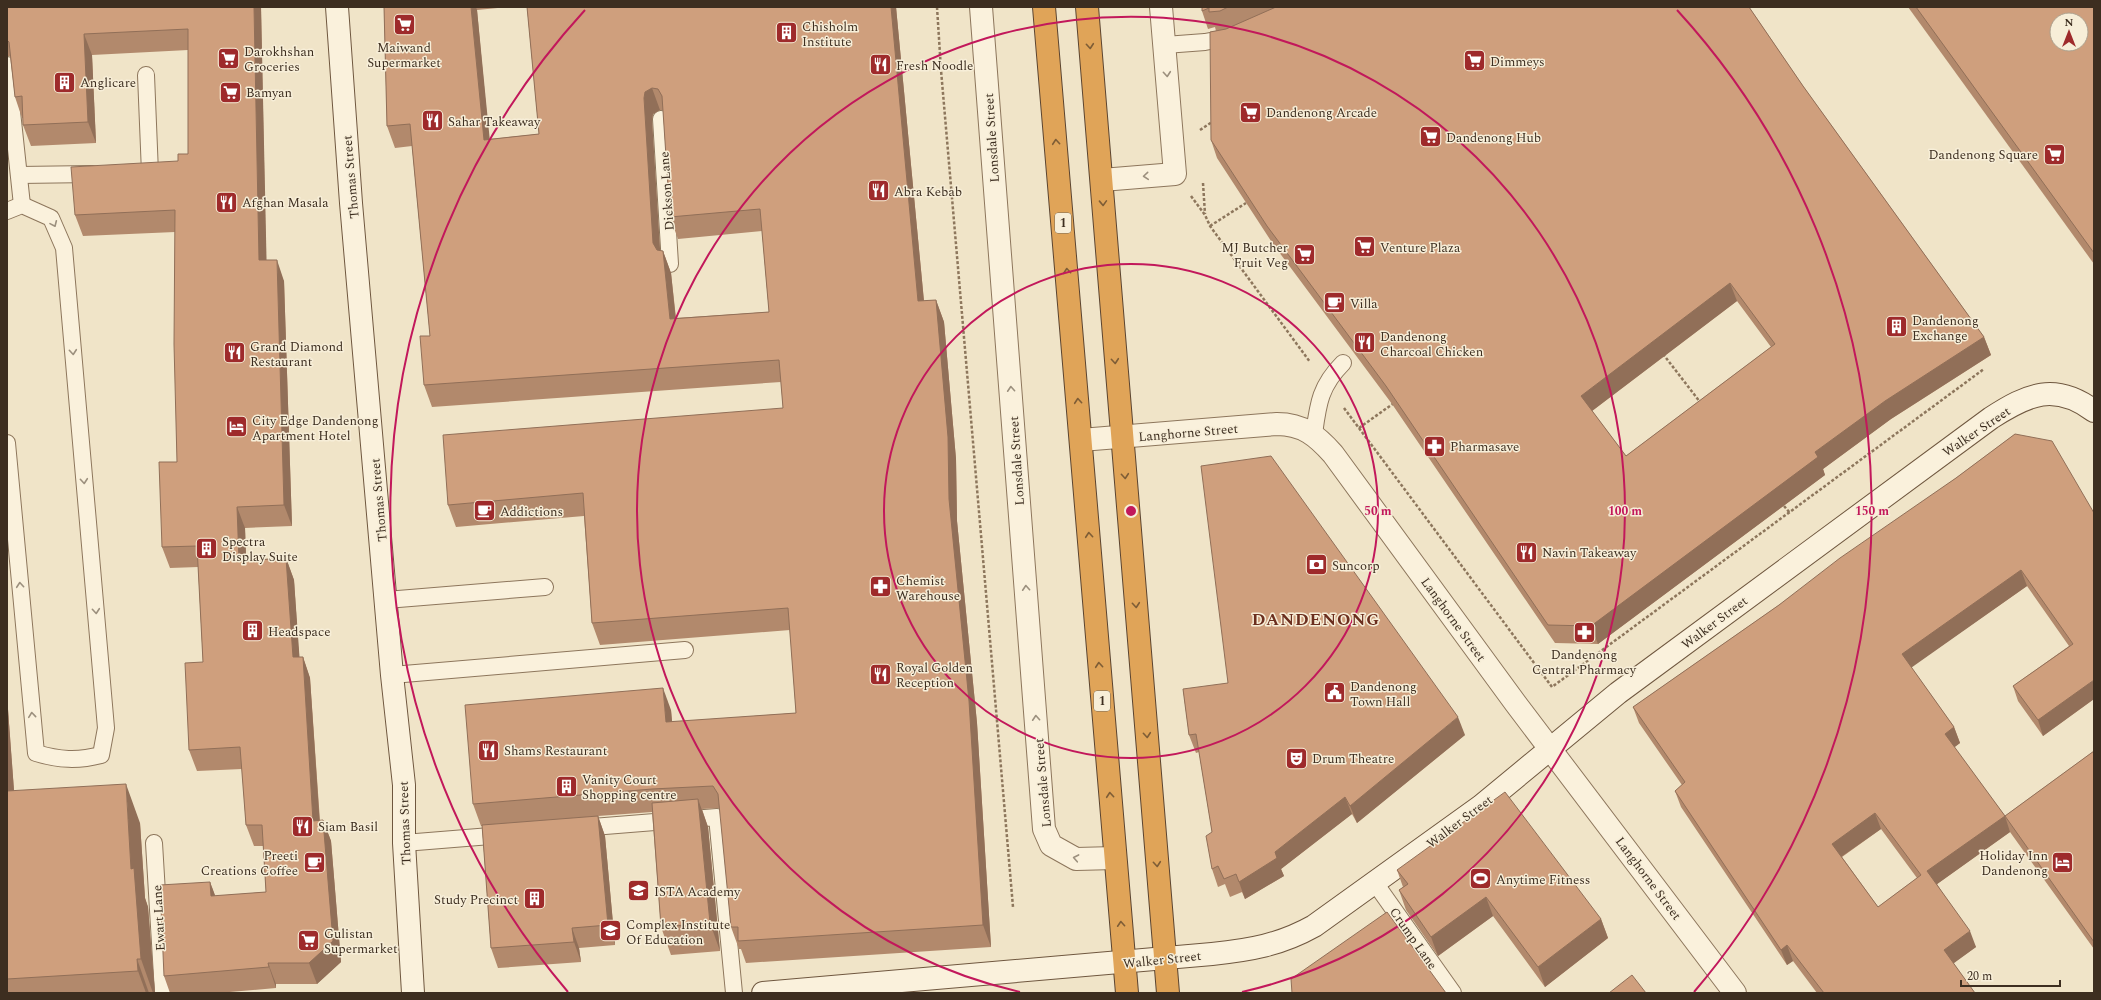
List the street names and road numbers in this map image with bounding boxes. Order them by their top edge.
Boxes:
street label: Lonsdale Street [979,92,1005,183]
street label: Thomas Street [337,134,365,220]
street label: Dickson Lane [654,151,680,231]
road number: 1 [1055,213,1071,233]
street label: Walker Street [1938,401,2015,462]
street label: Lonsdale Street [1004,415,1030,506]
street label: Langhorne Street [1137,419,1239,447]
street label: Thomas Street [365,457,393,543]
street label: Langhorne Street [1416,573,1491,666]
street label: Walker Street [1677,591,1752,654]
road number: 1 [1094,691,1110,711]
street label: Lonsdale Street [1029,737,1057,828]
street label: Thomas Street [394,780,416,865]
street label: Walker Street [1422,790,1497,853]
street label: Langhorne Street [1610,833,1687,925]
street label: Ewart Lane [147,884,171,951]
street label: Crump Lane [1384,903,1442,974]
street label: Walker Street [1122,946,1203,974]

